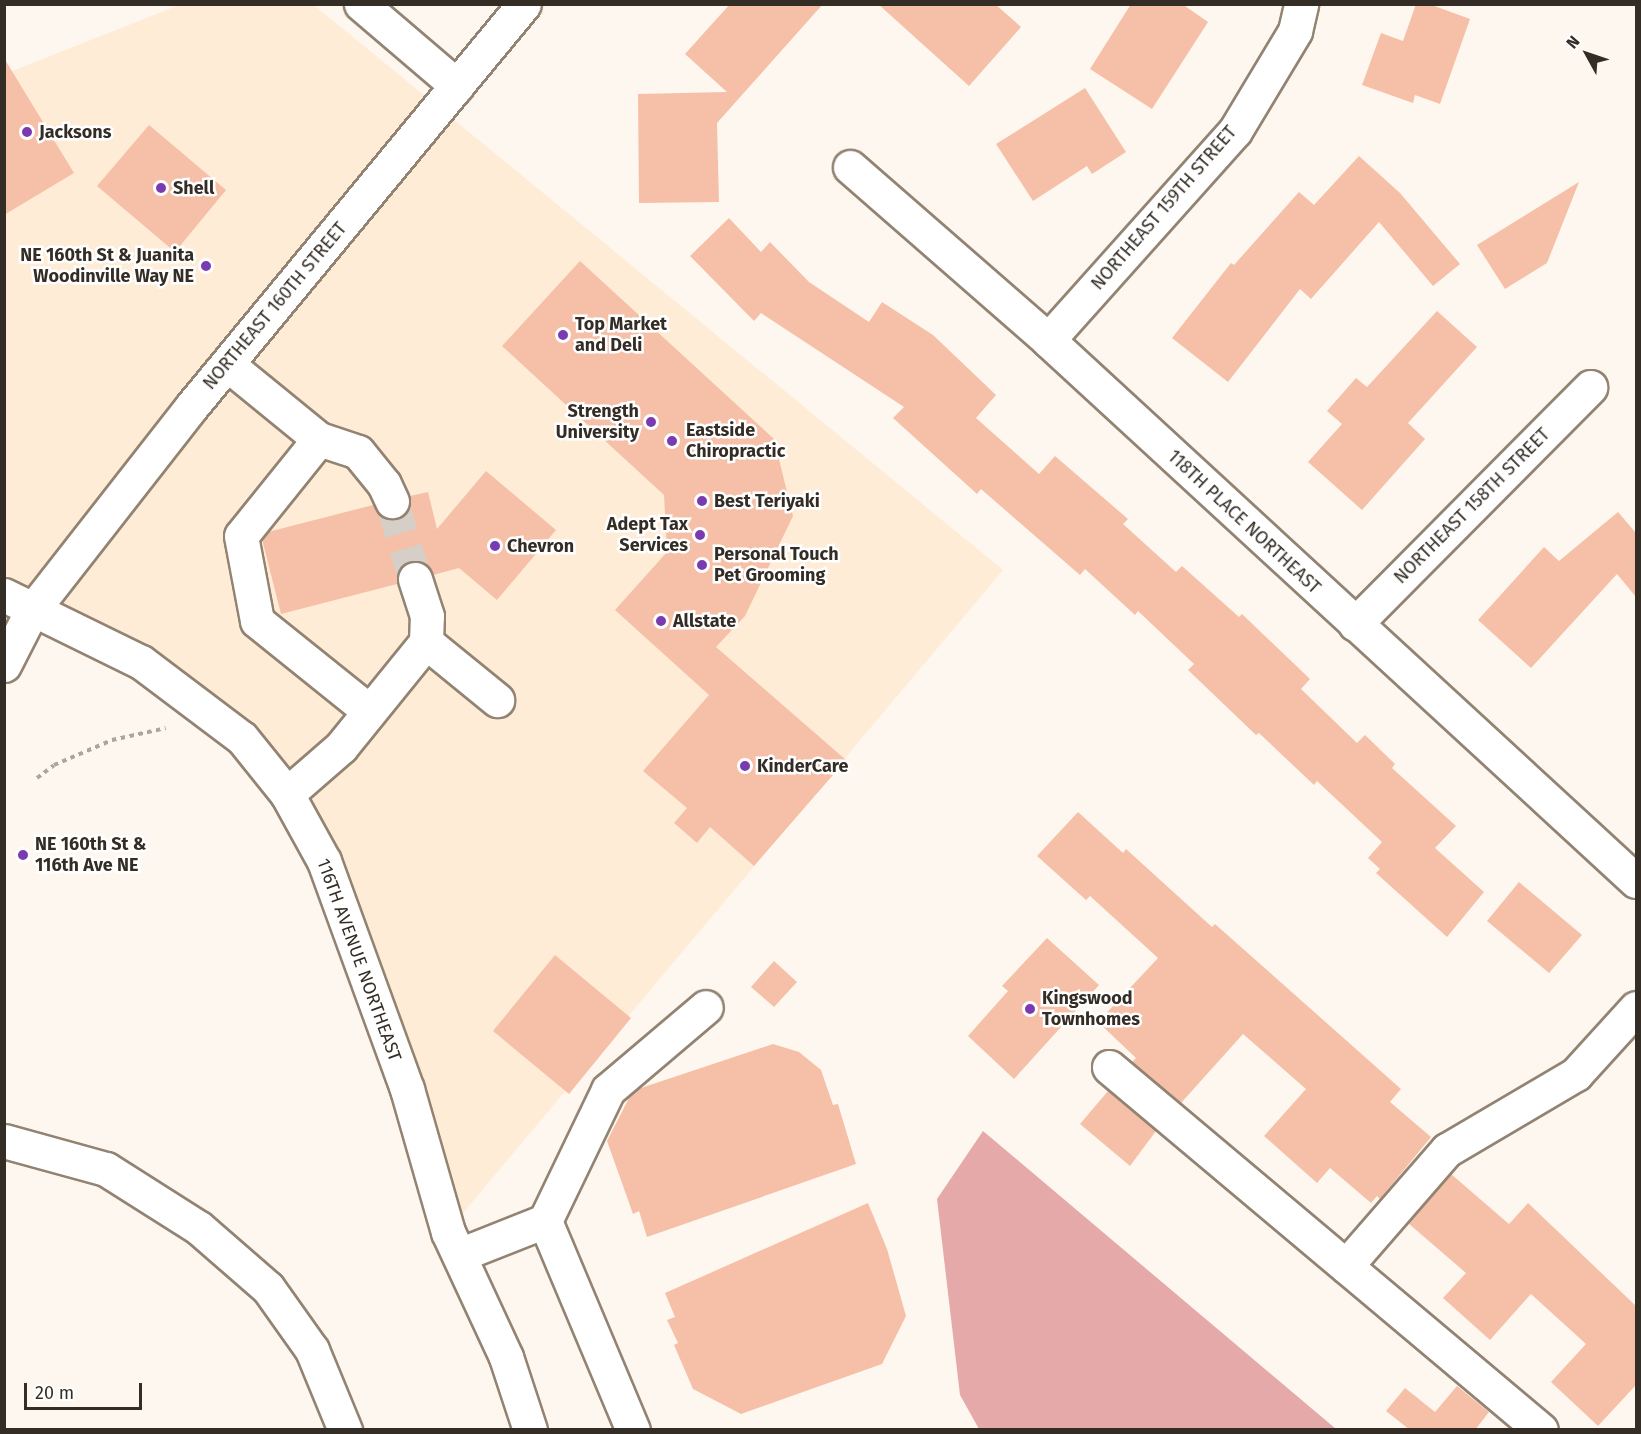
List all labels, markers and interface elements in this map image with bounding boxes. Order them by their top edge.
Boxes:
north arrow [1557,24,1617,84]
text: N [1562,32,1584,52]
place label: Jacksons [39,121,111,143]
street label: NORTHEAST 159TH STREET [1087,122,1241,294]
marker: Jacksons [20,125,34,139]
place label: Shell [173,177,214,199]
marker: Shell [154,181,168,195]
street label: NORTHEAST 160TH STREET [199,218,351,394]
place label: NE 160th St & Juanita Woodinville Way NE [20,245,194,288]
marker: NE 160th St & Juanita Woodinville Way NE [199,259,213,273]
place label: Top Market and Deli [575,314,667,356]
marker: Top Market and Deli [556,328,570,342]
place label: Strength University [556,401,639,444]
marker: Strength University [644,415,658,429]
place label: Eastside Chiropractic [686,420,785,462]
street label: NORTHEAST 158TH STREET [1390,424,1554,588]
marker: Eastside Chiropractic [663,432,681,450]
street label: 118TH PLACE NORTHEAST [1163,446,1325,598]
place label: Best Teriyaki [714,490,820,512]
marker: Best Teriyaki [695,494,709,508]
place label: Adept Tax Services [607,514,688,556]
marker: Adept Tax Services [693,528,707,542]
place label: Chevron [507,535,574,557]
marker: Chevron [488,539,502,553]
place label: Personal Touch Pet Grooming [714,544,839,586]
marker: Personal Touch Pet Grooming [695,558,709,572]
place label: Allstate [673,610,736,632]
marker: Allstate [654,614,668,628]
place label: KinderCare [757,755,848,777]
marker: KinderCare [738,759,752,773]
place label: NE 160th St & 116th Ave NE [35,834,146,876]
marker: NE 160th St & 116th Ave NE [16,848,30,862]
street label: 116TH AVENUE NORTHEAST [312,856,406,1064]
place label: Kingswood Townhomes [1042,988,1140,1030]
marker: Kingswood Townhomes [1023,1002,1037,1016]
scale bar [27,1371,146,1409]
text: 20 m [35,1382,74,1404]

